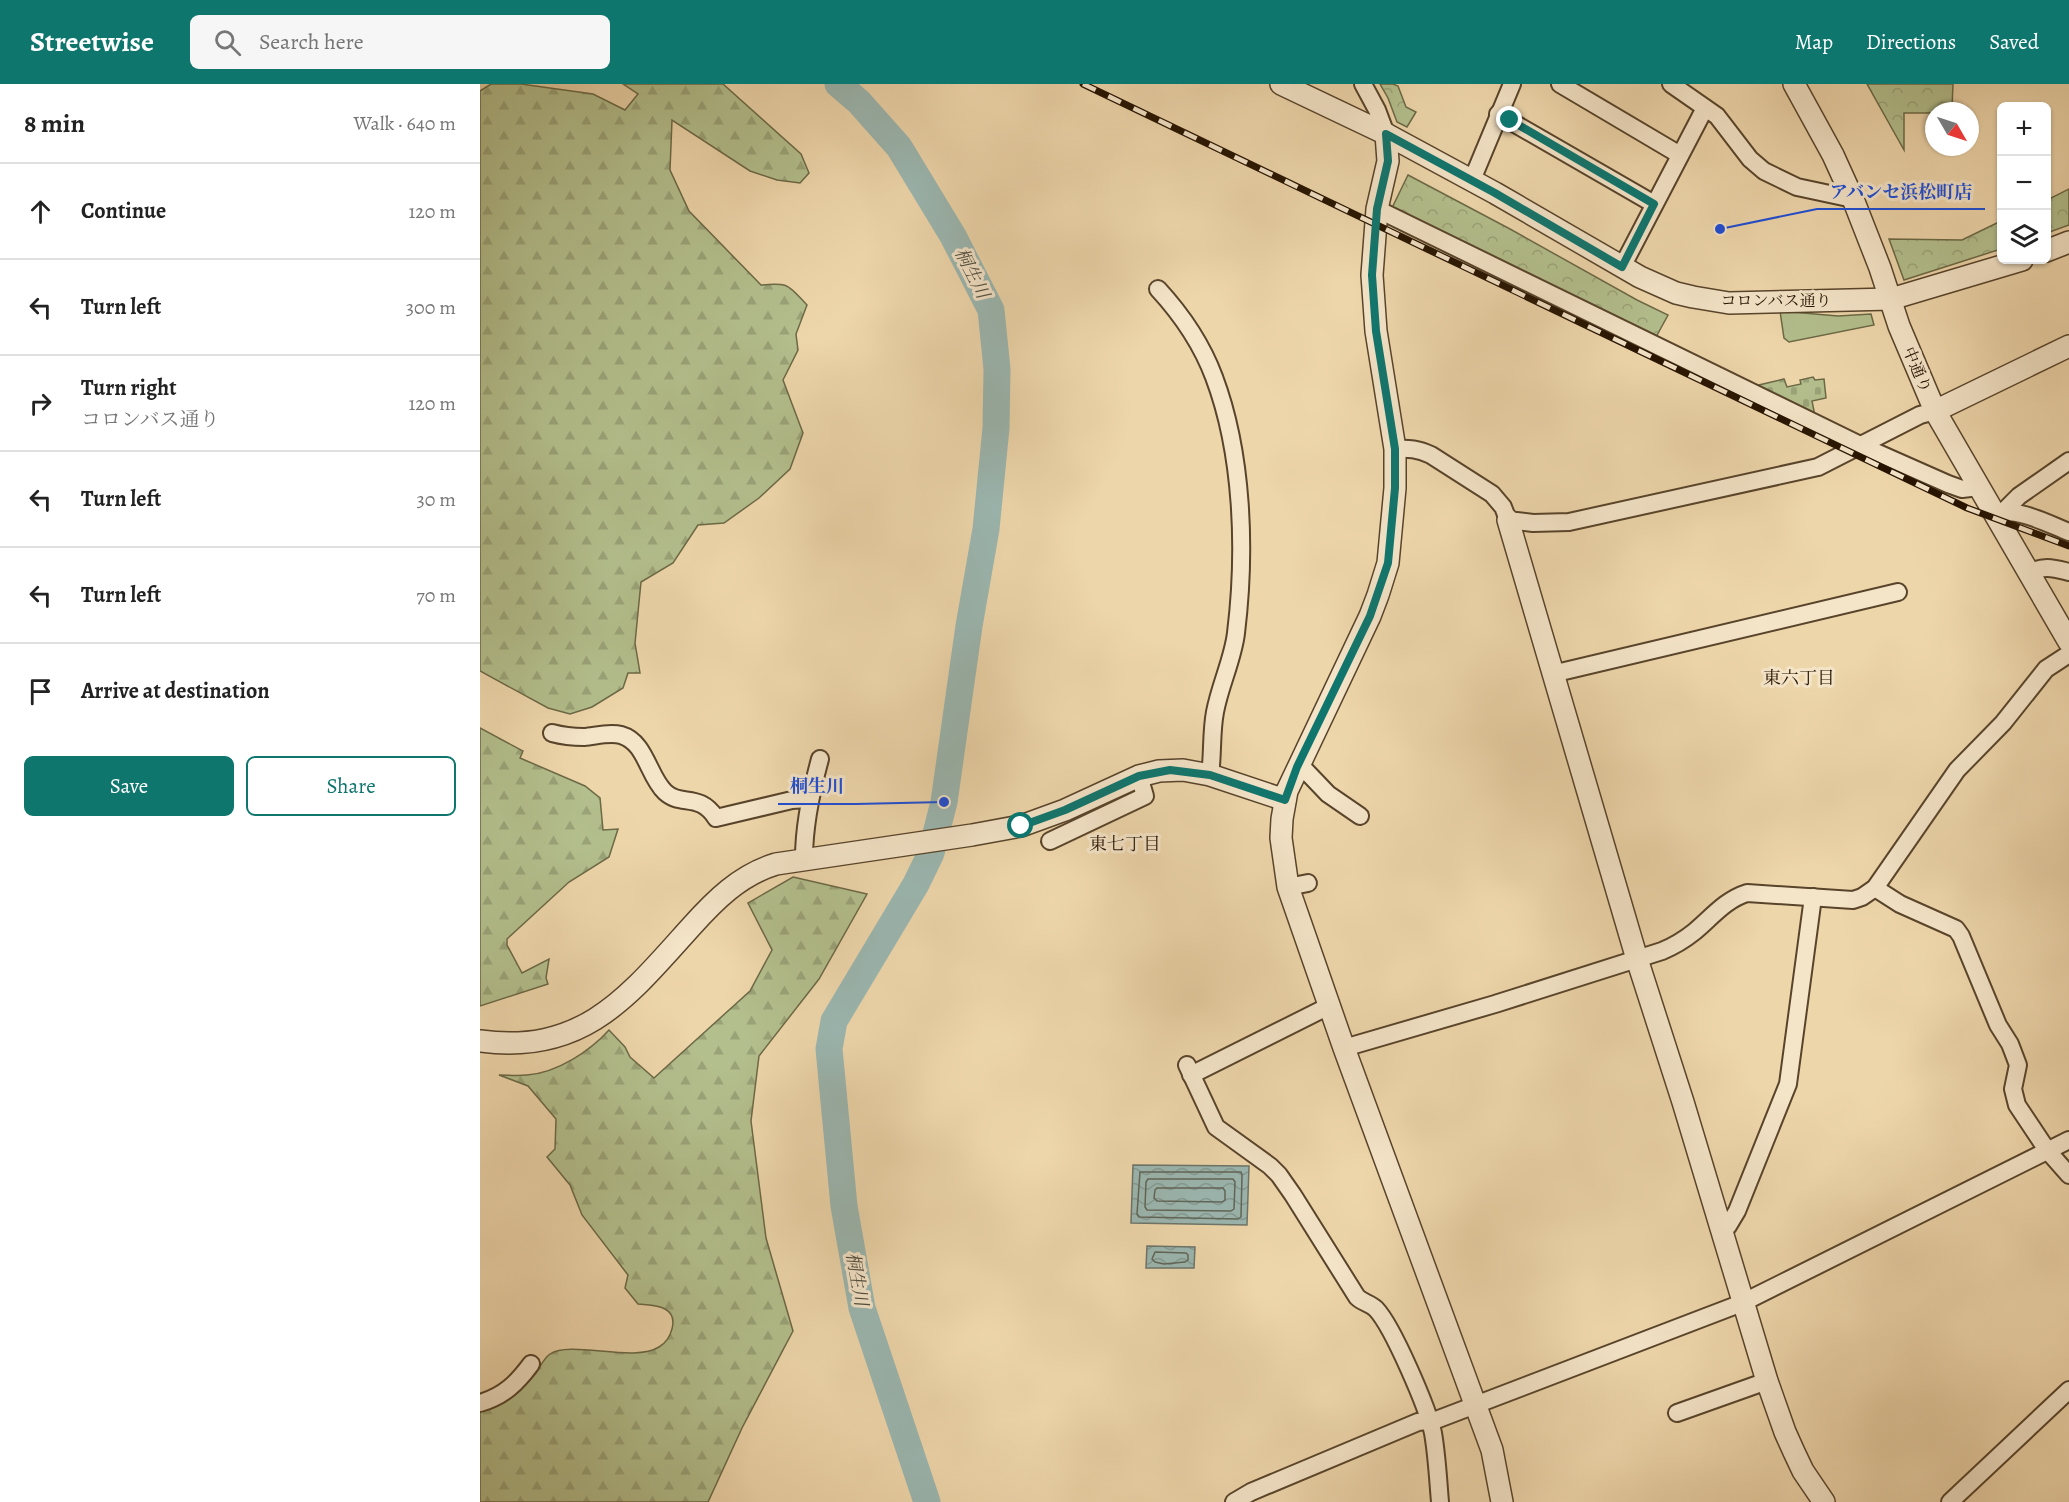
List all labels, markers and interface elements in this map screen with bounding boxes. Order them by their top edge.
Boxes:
search box [190,15,610,69]
text: Streetwise [30,23,154,61]
icon: search [211,26,244,59]
text: Search here [259,27,364,57]
text: Map [1795,28,1833,56]
text: Directions [1866,28,1956,56]
text: Saved [1989,28,2039,56]
north arrow [1925,102,1979,156]
map controls [1997,102,2051,264]
button: + [1997,102,2051,156]
text: 8 min [24,106,85,141]
route end [1496,106,1522,132]
text: Walk · 640 m [353,110,456,137]
button: − [1997,156,2051,210]
callout: アバンセ浜松町店 [1817,173,1985,209]
text: アバンセ浜松町店 [1830,180,1972,204]
icon: ahead [24,195,57,228]
text: Continue [81,196,166,226]
text: 120 m [408,198,456,225]
button: layers [1997,210,2051,264]
water label: 桐生川 [949,243,996,304]
street label: コロンバス通り [1721,290,1831,312]
icon: left [24,291,57,324]
text: Turn left [81,292,161,322]
text: 300 m [406,294,456,321]
street label: 中通り [1897,344,1937,396]
text: Turn right [81,373,177,403]
icon: right [24,387,57,420]
text: 120 m [408,390,456,417]
text: コロンバス通り [81,406,220,433]
icon: left [24,483,57,516]
text: Turn left [81,484,161,514]
text: 30 m [416,486,456,513]
icon: left [24,579,57,612]
text: Turn left [81,580,161,610]
text: 70 m [416,582,456,609]
district label: 東六丁目 [1763,666,1835,690]
icon: arrive [24,675,57,708]
text: Arrive at destination [81,676,270,706]
button: Save [24,756,234,816]
button: Share [246,756,456,816]
callout: 桐生川 [778,768,856,804]
text: 桐生川 [790,774,844,798]
route start [1007,812,1033,838]
district label: 東七丁目 [1089,832,1161,856]
water label: 桐生川 [840,1250,874,1310]

